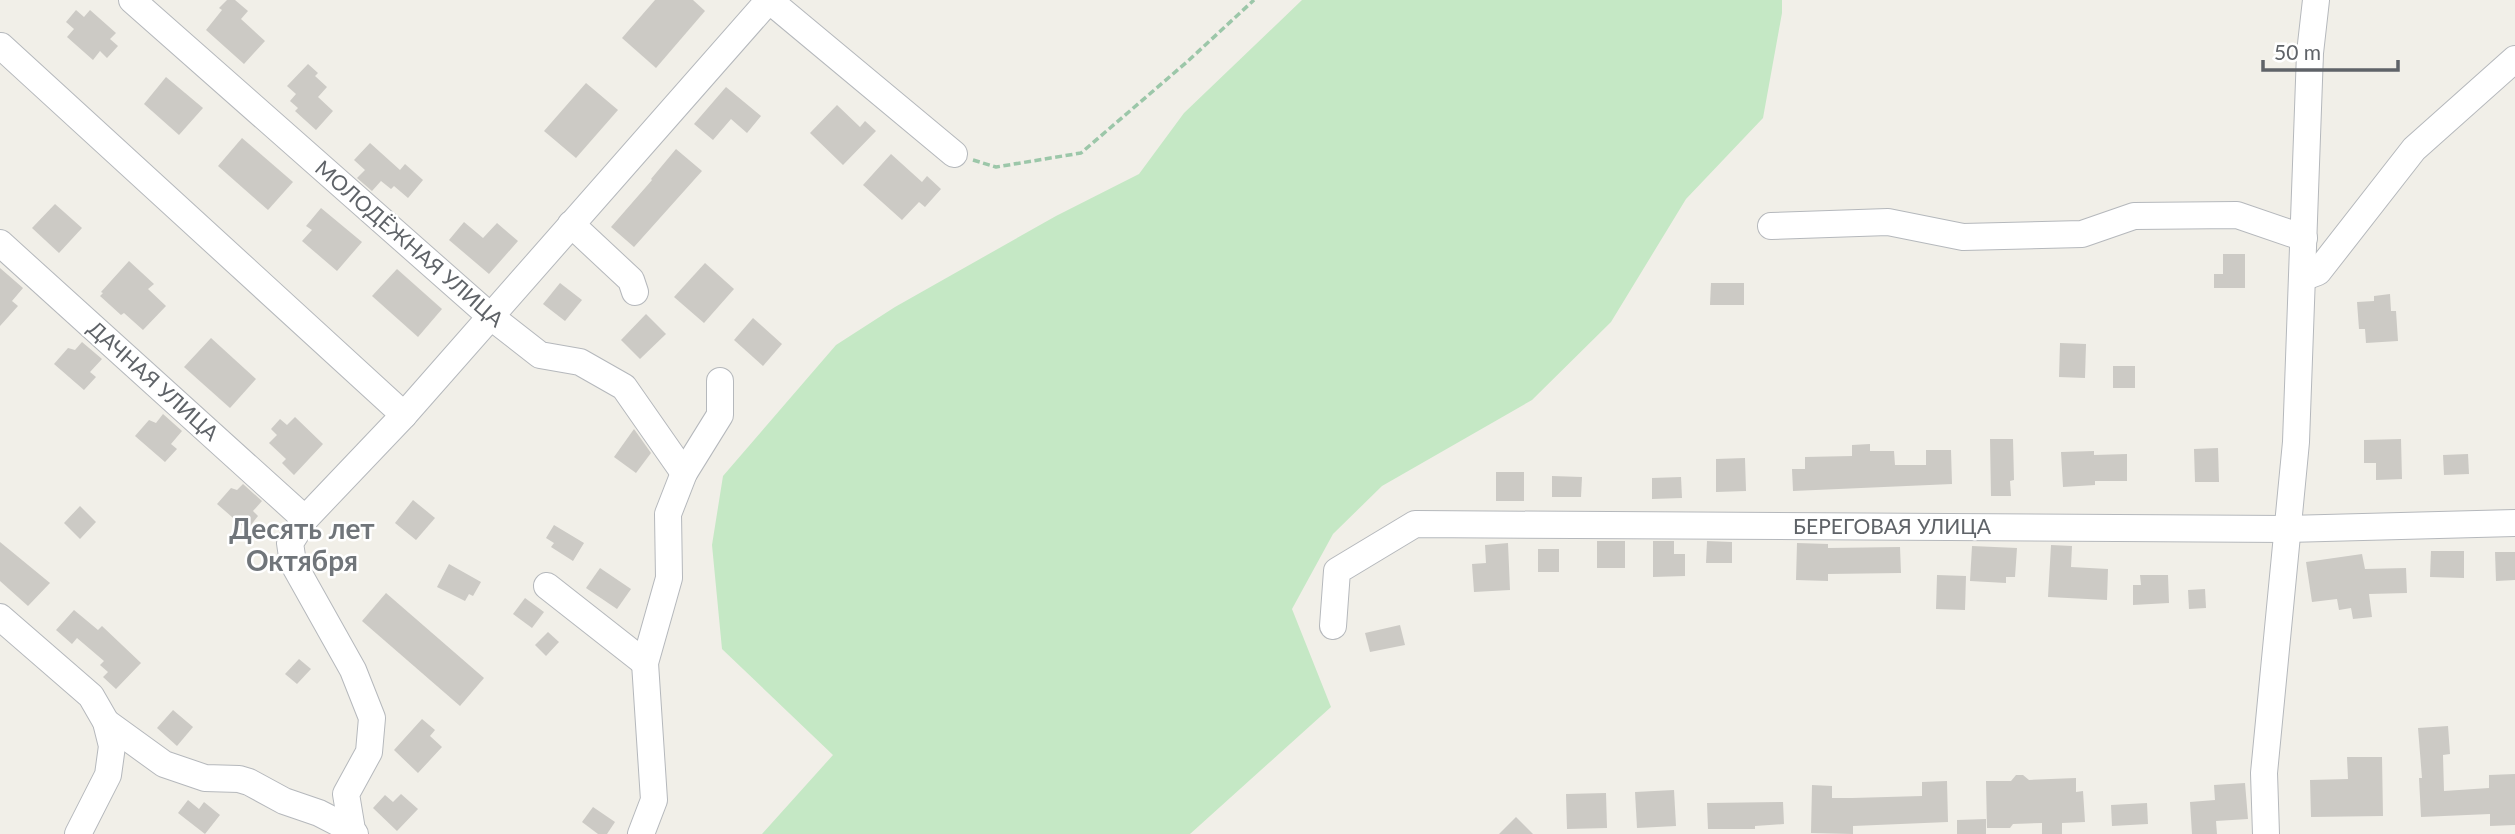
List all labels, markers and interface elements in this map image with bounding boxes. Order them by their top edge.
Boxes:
scale bar [2263,28,2398,72]
text: 50 m [2274,39,2321,64]
street label: МОЛОДЁЖНАЯ УЛИЦА [311,154,510,332]
street label: ДАЧНАЯ УЛИЦА [84,315,225,446]
district label: Десять лет Октября [229,511,375,577]
street label: БЕРЕГОВАЯ УЛИЦА [1793,513,1992,538]

